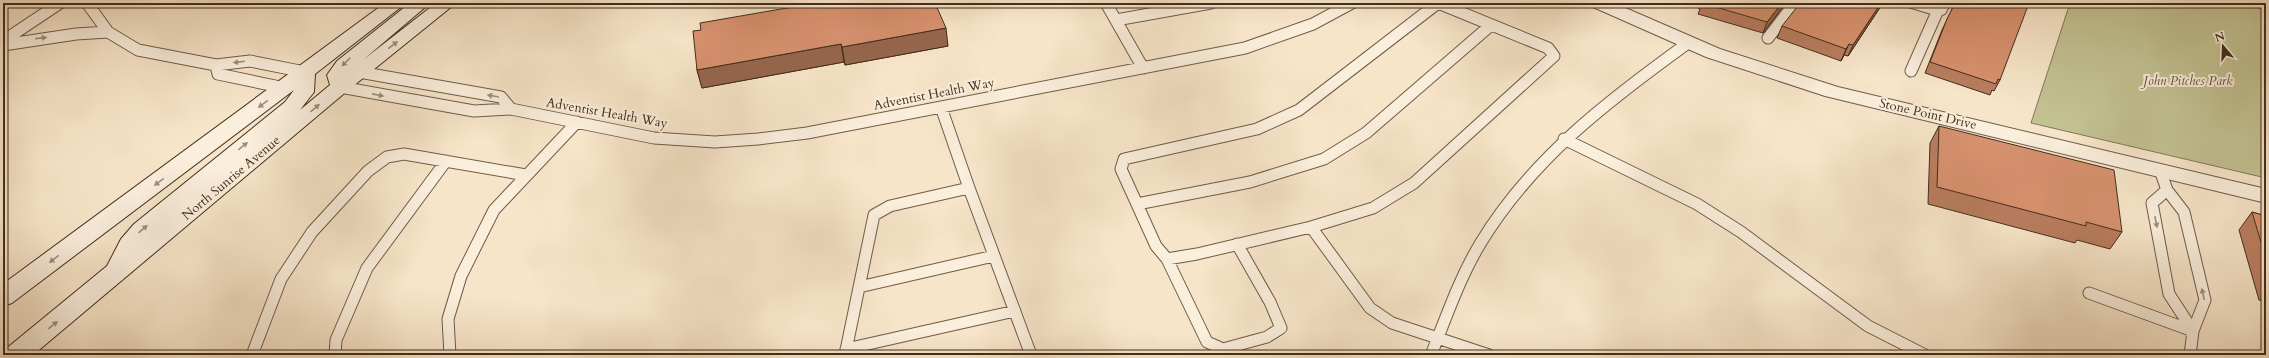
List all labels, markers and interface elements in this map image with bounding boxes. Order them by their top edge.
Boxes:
north arrow [2203,26,2243,66]
text: N [2213,28,2227,46]
one-way arrow [35,35,47,41]
one-way arrow [387,41,398,50]
one-way arrow [342,57,351,67]
one-way arrow [233,59,245,65]
park label: John Pitches Park [2140,72,2233,90]
street label: Adventist Health Way [872,73,996,115]
one-way arrow [372,92,385,98]
one-way arrow [487,92,499,98]
street label: Adventist Health Way [545,93,669,133]
street label: Stone Point Drive [1878,94,1978,134]
one-way arrow [258,100,268,108]
one-way arrow [310,104,320,113]
street label: North Sunrise Avenue [178,132,284,224]
one-way arrow [238,142,249,151]
one-way arrow [153,178,164,186]
one-way arrow [2153,216,2159,228]
one-way arrow [137,224,148,233]
one-way arrow [49,255,60,263]
one-way arrow [2200,288,2206,300]
one-way arrow [48,320,59,329]

